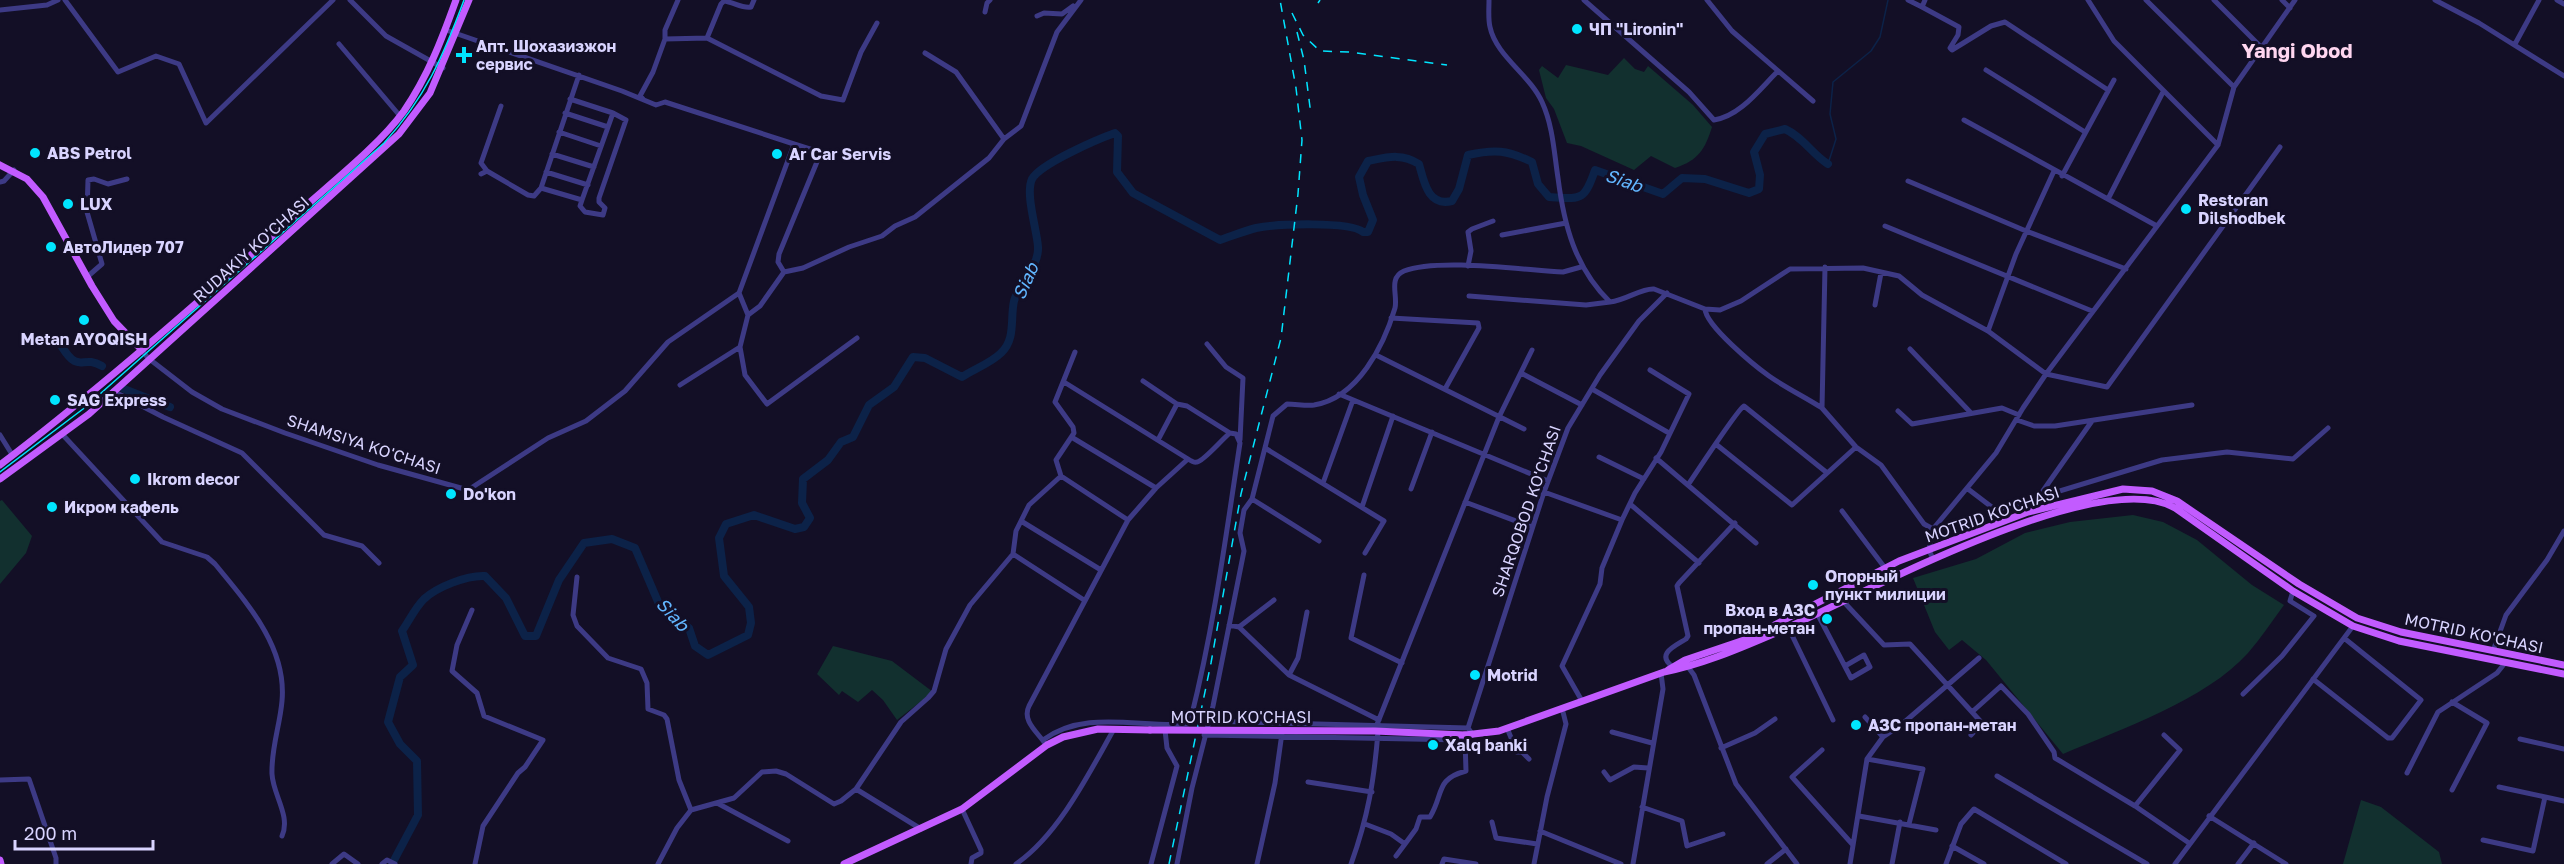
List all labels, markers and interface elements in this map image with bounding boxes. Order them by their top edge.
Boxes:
place label: ЧП "Lironin" [1589,19,1683,39]
marker: ЧП "Lironin" [1570,22,1584,36]
place label: Апт. Шохазизжон сервис [476,36,616,74]
district label: Yangi Obod [2242,38,2352,62]
marker: Апт. Шохазизжон сервис [457,48,471,62]
place label: ABS Petrol [47,143,132,163]
place label: Ar Car Servis [789,144,891,164]
marker: ABS Petrol [28,146,42,160]
marker: Ar Car Servis [770,147,784,161]
water label: Siab [1603,163,1647,197]
place label: Restoran Dilshodbek [2198,190,2287,228]
street label: RUDAKIY KO'CHASI [189,192,313,306]
place label: LUX [80,194,113,214]
marker: LUX [61,197,75,211]
marker: Restoran Dilshodbek [2179,202,2193,216]
place label: АвтоЛидер 707 [63,237,184,257]
marker: АвтоЛидер 707 [44,240,58,254]
water label: Siab [1007,258,1043,303]
marker: Metan AYOQISH [77,313,91,327]
place label: Metan AYOQISH [21,329,147,349]
place label: SAG Express [67,390,167,410]
marker: SAG Express [48,393,62,407]
street label: SHAMSIYA KO'CHASI [285,410,443,478]
street label: SHARQOBOD KO'CHASI [1487,422,1565,600]
place label: Ikrom decor [147,469,240,489]
marker: Ikrom decor [128,472,142,486]
street label: MOTRID KO'CHASI [1922,482,2062,546]
place label: Do'kon [463,484,516,504]
marker: Do'kon [444,487,458,501]
place label: Икром кафель [64,497,179,517]
marker: Икром кафель [45,500,59,514]
place label: Опорный пункт милиции [1825,566,1946,604]
marker: Опорный пункт милиции [1806,578,1820,592]
water label: Siab [652,593,695,637]
place label: Вход в АЗС пропан-метан [1703,600,1815,638]
street label: MOTRID KO'CHASI [2403,609,2545,657]
marker: Вход в АЗС пропан-метан [1820,612,1834,626]
place label: Motrid [1487,665,1538,685]
marker: Motrid [1468,668,1482,682]
street label: MOTRID KO'CHASI [1170,707,1312,727]
place label: АЗС пропан-метан [1868,715,2017,735]
marker: АЗС пропан-метан [1849,718,1863,732]
place label: Xalq banki [1445,735,1527,755]
marker: Xalq banki [1426,738,1440,752]
scale bar [15,813,153,851]
text: 200 m [24,822,77,844]

